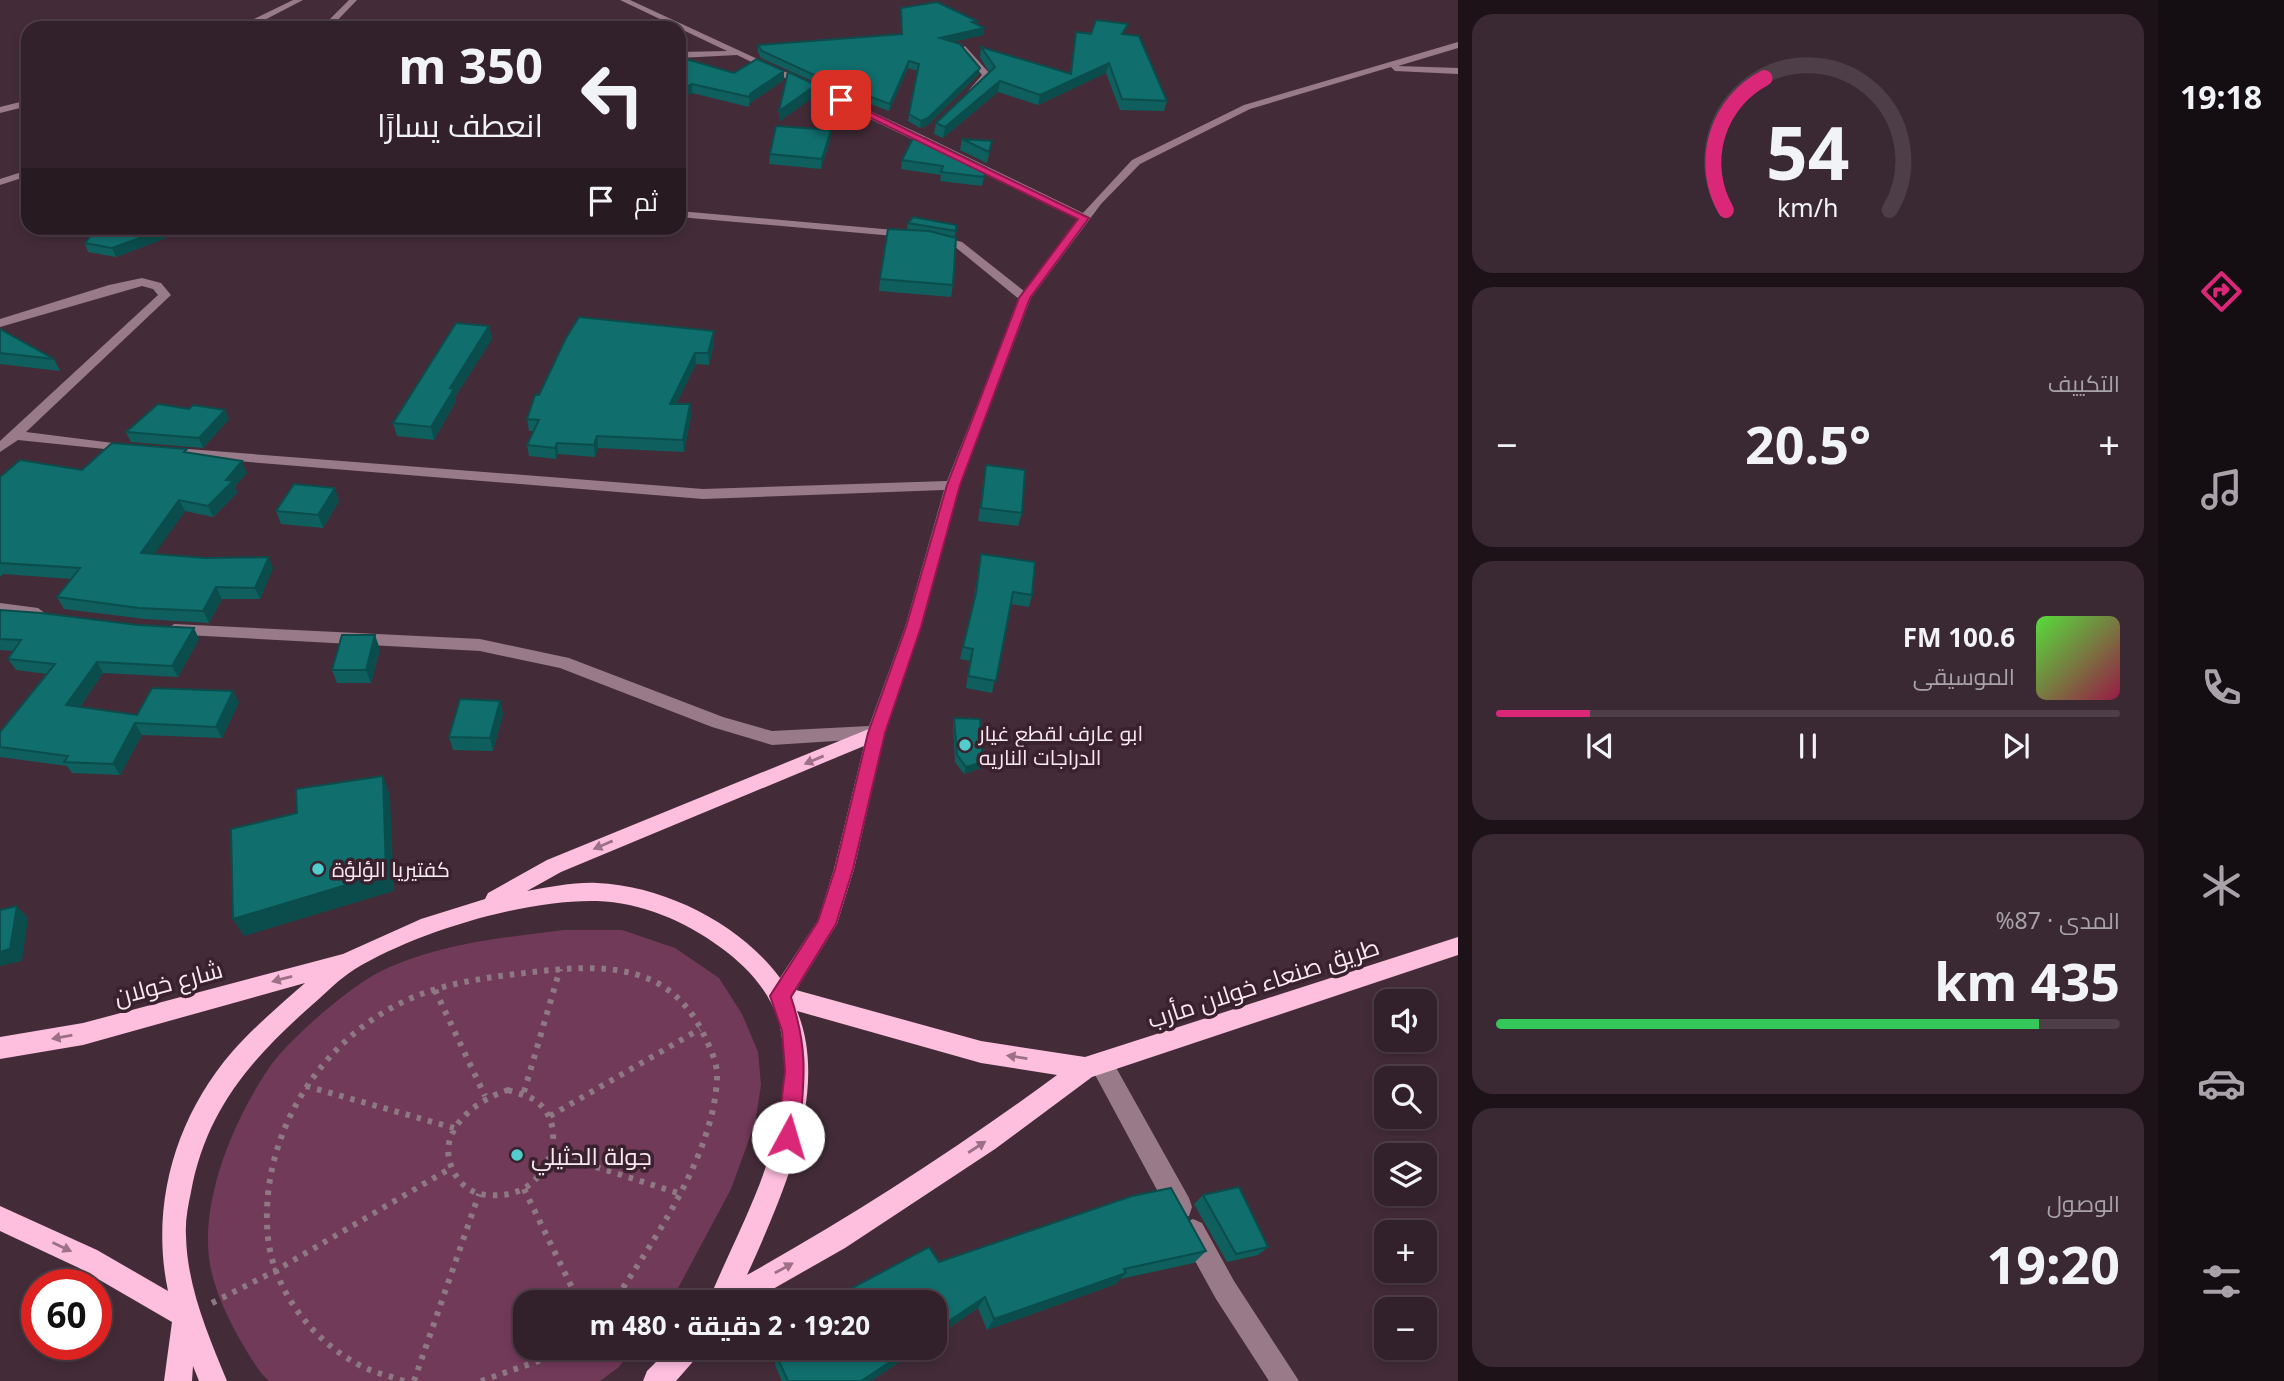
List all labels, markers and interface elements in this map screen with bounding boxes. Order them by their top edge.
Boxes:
text: 350 m [398,32,543,98]
icon: left [567,49,658,140]
pin [811,70,871,130]
text: 19:18 [2180,75,2262,118]
icon: arrive [822,81,860,119]
text: 54 [1766,102,1850,201]
text: انعطف يسارًا [377,103,543,146]
icon: arrive [582,182,620,220]
text: ثم [634,183,658,219]
text: km/h [1777,190,1839,224]
icon: directions [2197,267,2246,316]
text: التكييف [2048,367,2120,399]
text: 20.5° [1745,408,1871,479]
text: − [1496,418,1518,470]
text: + [2098,418,2120,470]
icon: music [2197,465,2246,514]
text: 100.6 FM [1903,619,2015,655]
text: الموسيقى [1913,660,2015,692]
icon: phone [2197,663,2246,712]
place label: ابو عارف لقطع غيار الدراجات الناريه [978,719,1143,771]
icon: previous [1581,727,1619,765]
icon: pause [1789,727,1827,765]
icon: next [1997,727,2035,765]
marker: ابو عارف لقطع غيار الدراجات الناريه [957,737,973,753]
one-way arrow [803,755,824,766]
one-way arrow [592,840,613,851]
place label: كفتيريا الؤلؤة [332,855,450,883]
marker: كفتيريا الؤلؤة [310,861,326,877]
icon: climate [2197,861,2246,910]
text: المدى · 87% [1995,904,2120,936]
street label: طريق صنعاء خولان مأرب [1143,929,1383,1035]
text: 435 km [1934,945,2120,1016]
street label: شارع خولان [110,952,226,1013]
one-way arrow [272,975,293,985]
map controls [1374,989,1437,1360]
button: sound [1374,989,1437,1052]
one-way arrow [51,1032,73,1043]
one-way arrow [1006,1052,1028,1063]
icon: car [2197,1059,2246,1108]
button: search [1374,1066,1437,1129]
position arrow [751,1100,825,1174]
place label: جولة الحثيلي [531,1139,652,1176]
one-way arrow [968,1140,986,1154]
button: layers [1374,1143,1437,1206]
marker: جولة الحثيلي [509,1147,525,1163]
text: الوصول [2047,1187,2120,1219]
button: + [1374,1220,1437,1283]
text: 19:20 [1986,1228,2120,1299]
one-way arrow [52,1241,72,1253]
icon: filters [2197,1257,2246,1306]
one-way arrow [775,1262,794,1274]
speed limit sign: 60 [21,1269,112,1360]
button: − [1374,1297,1437,1360]
text: 19:20 · 2 دقيقة · 480 m [590,1307,870,1343]

